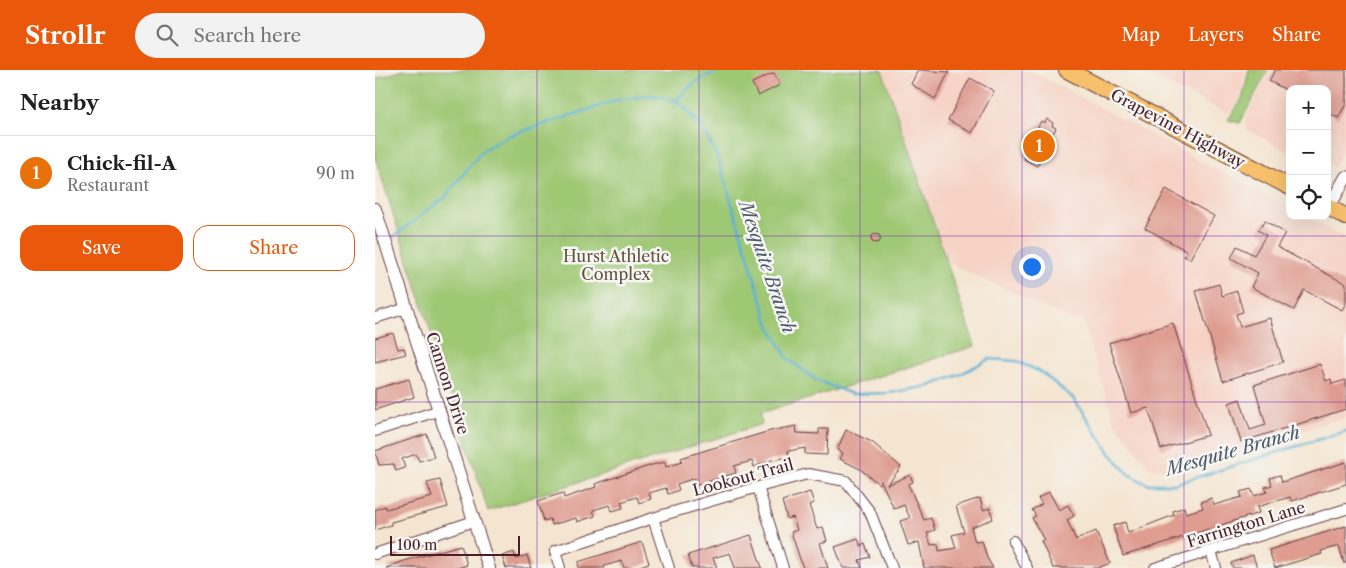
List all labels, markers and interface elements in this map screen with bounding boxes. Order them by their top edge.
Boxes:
search box [135,13,485,58]
text: Strollr [25,21,105,50]
icon: search [153,21,181,49]
text: Search here [193,24,301,47]
text: Map [1122,24,1160,46]
text: Layers [1188,24,1244,46]
text: Share [1272,24,1321,46]
street label: Grapevine Highway [1107,84,1250,172]
map controls [1286,85,1331,220]
button: + [1286,85,1331,130]
text: Nearby [20,90,99,115]
pin: 1 [1023,127,1055,165]
button: − [1286,130,1331,175]
text: Chick-fil-A [67,152,176,175]
text: 1 [32,163,40,183]
text: 90 m [316,163,355,183]
text: Restaurant [67,175,149,195]
button: locate [1286,175,1331,220]
water label: Mesquite Branch [733,196,800,336]
button: Save [20,225,183,271]
button: Share [193,225,355,271]
park label: Hurst Athletic Complex [563,246,669,284]
your location [1019,254,1045,280]
street label: Cannon Drive [422,329,474,437]
water label: Mesquite Branch [1162,421,1303,481]
street label: Lookout Trail [690,454,796,500]
street label: Farrington Lane [1184,496,1308,552]
scale bar [390,533,520,556]
text: 100 m [397,536,437,554]

